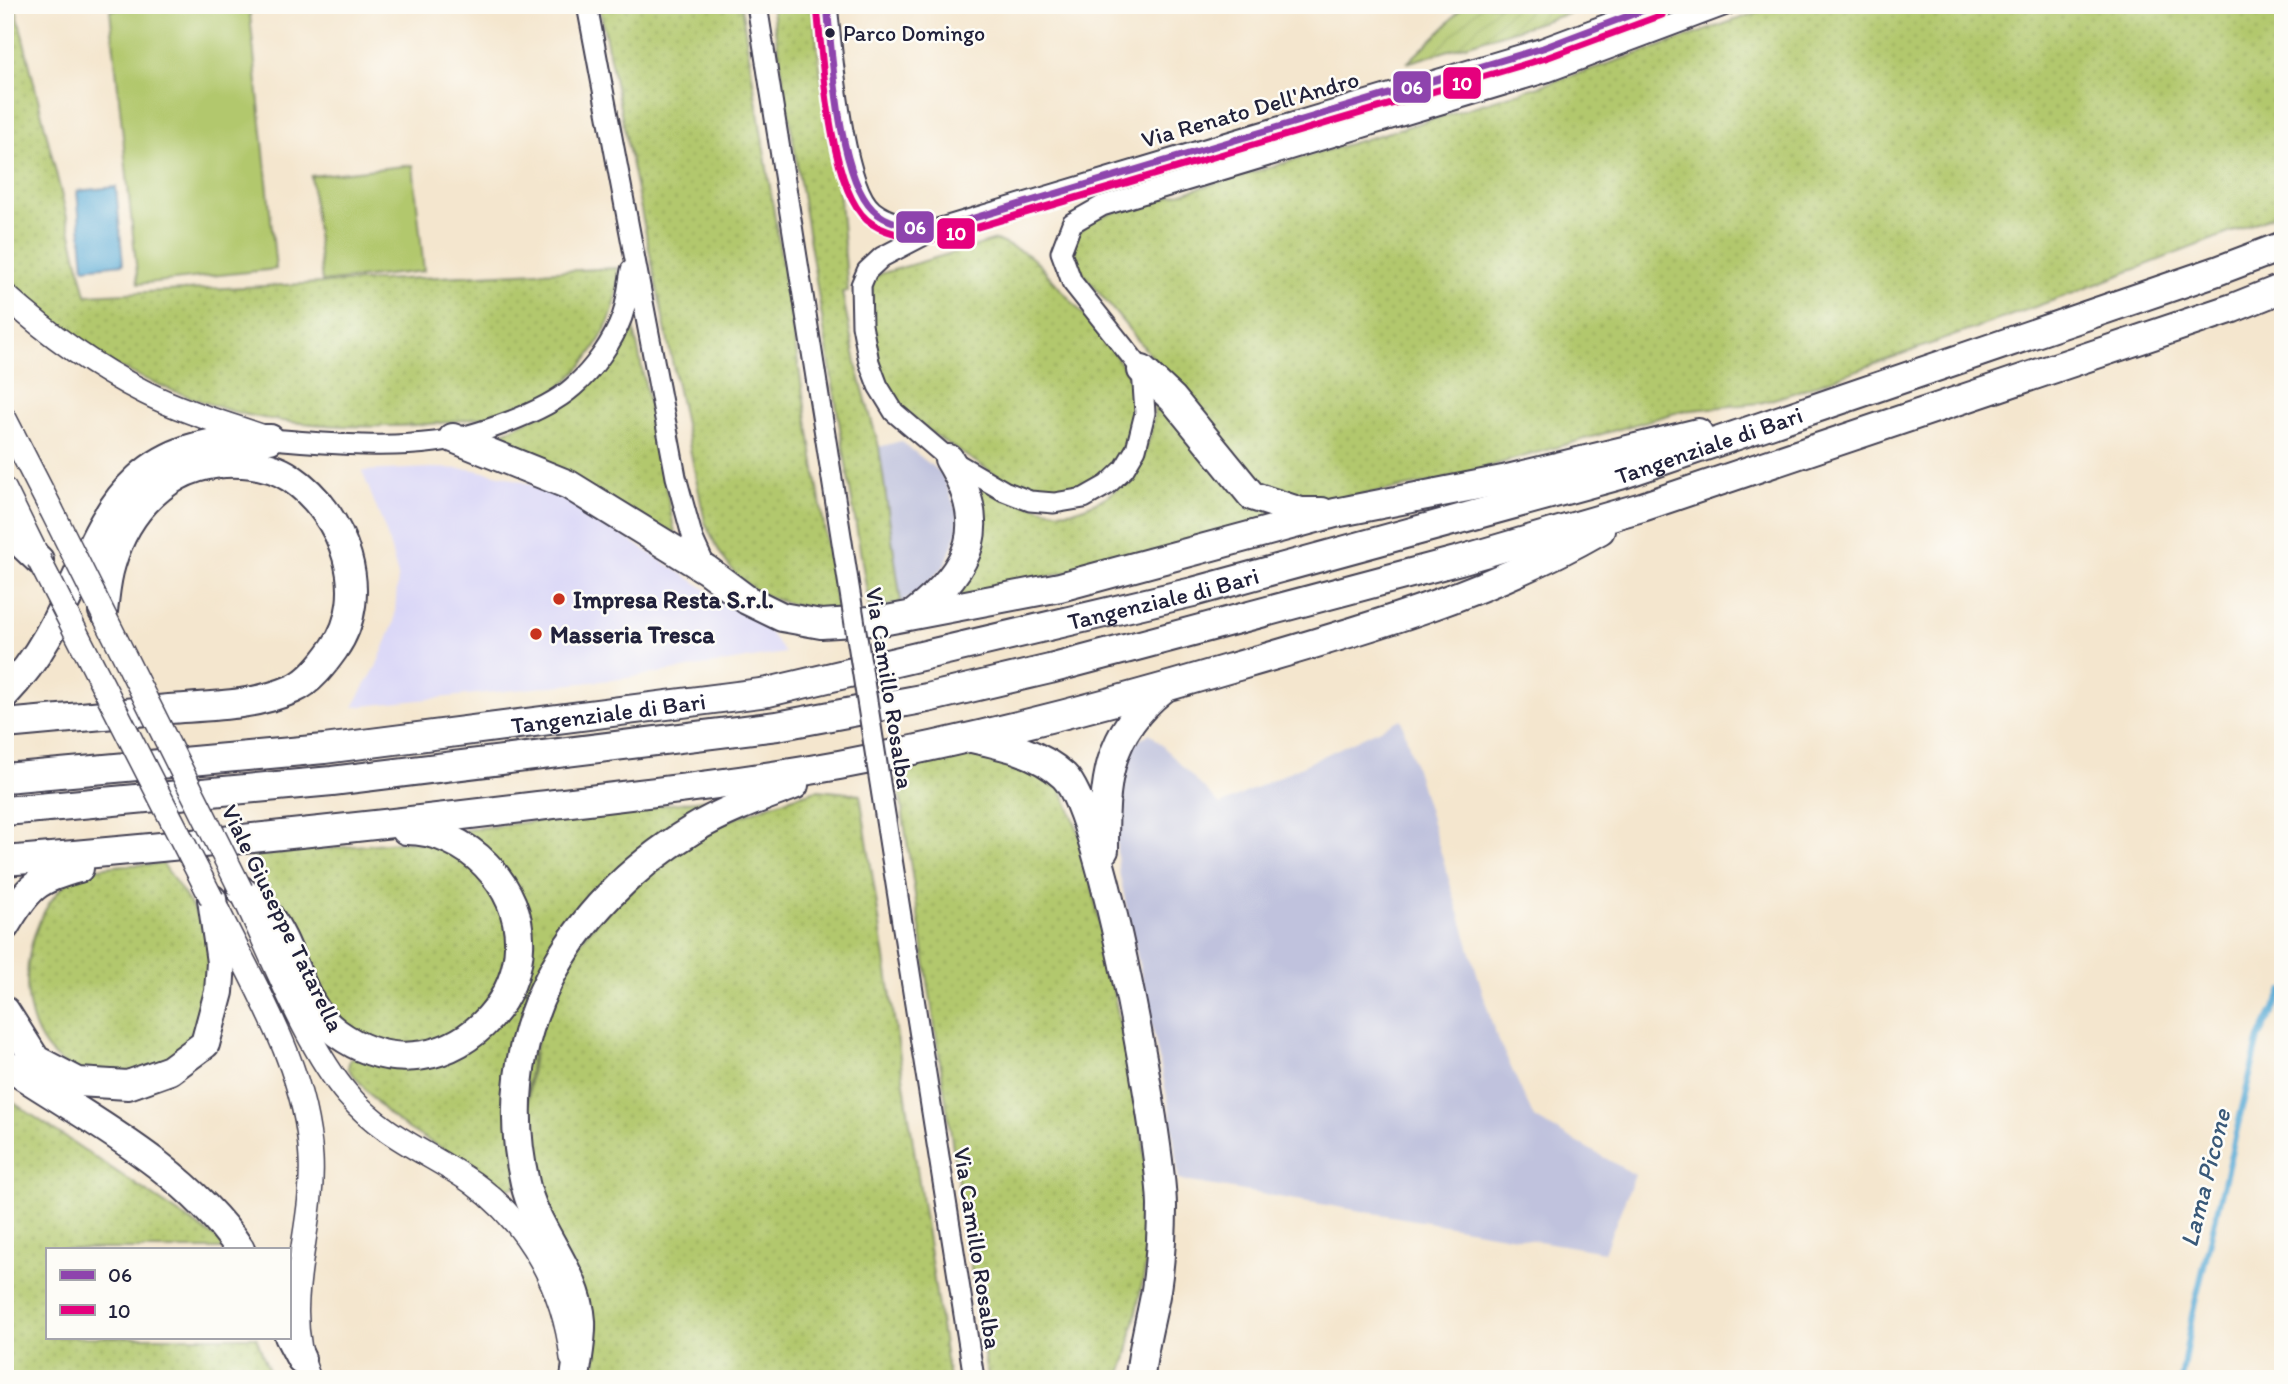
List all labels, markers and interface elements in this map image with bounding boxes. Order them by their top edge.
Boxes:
place label: Parco Domingo [843,20,985,47]
marker: Parco Domingo [823,26,837,40]
street label: Via Renato Dell'Andro [1138,64,1362,154]
line badge: 10 [1442,66,1482,100]
line badge: 06 [1392,70,1432,104]
text: 10 [1452,72,1473,95]
text: 06 [1401,76,1423,99]
line badge: 06 [895,210,935,244]
text: 06 [904,216,926,239]
line badge: 10 [936,217,976,250]
text: 10 [946,222,967,245]
street label: Tangenziale di Bari [1611,399,1806,490]
street label: Tangenziale di Bari [1065,560,1262,636]
place label: Impresa Resta S.r.l. [573,585,774,615]
street label: Via Camillo Rosalba [860,585,920,791]
marker: Impresa Resta S.r.l. [551,591,567,607]
place label: Masseria Tresca [550,620,715,649]
marker: Masseria Tresca [528,626,544,642]
street label: Tangenziale di Bari [509,686,707,739]
street label: Viale Giuseppe Tatarella [215,800,351,1037]
water label: Lama Picone [2172,1104,2238,1250]
street label: Via Camillo Rosalba [948,1145,1008,1351]
legend [46,1248,290,1338]
text: 06 [108,1262,132,1287]
text: 10 [108,1298,131,1323]

